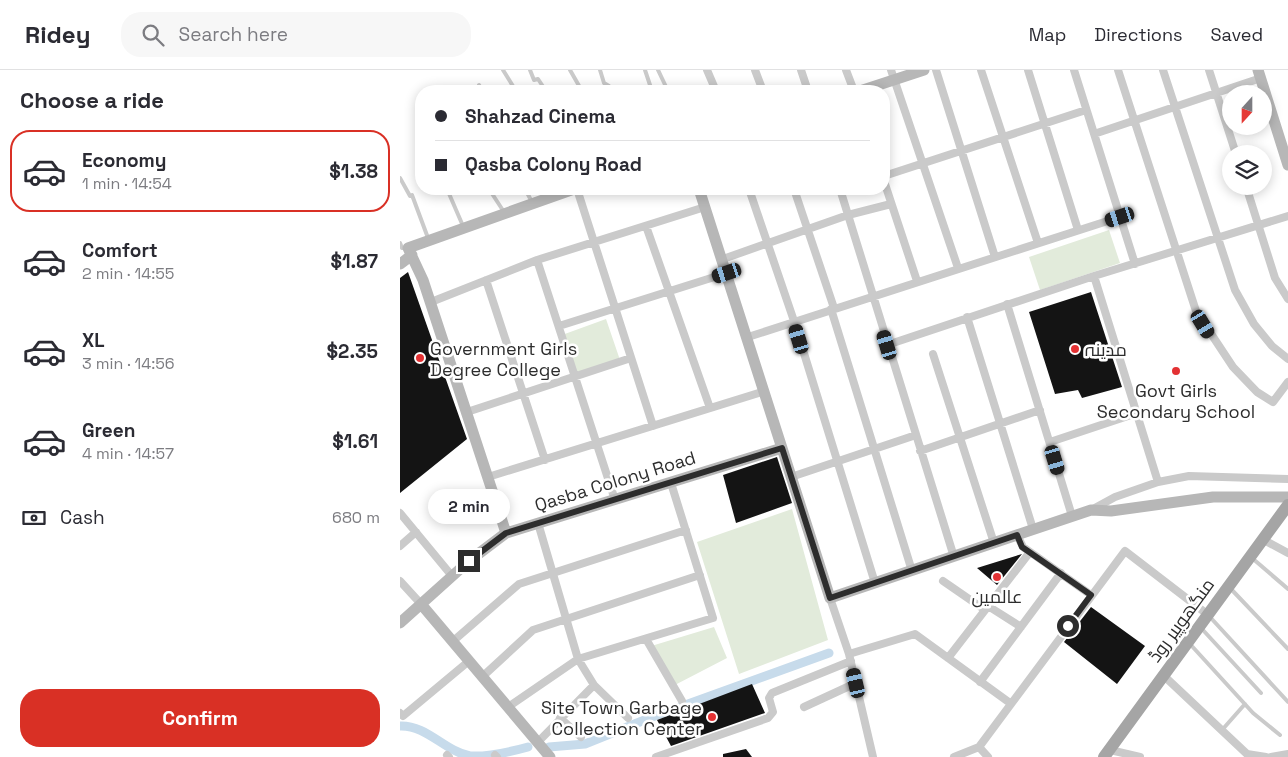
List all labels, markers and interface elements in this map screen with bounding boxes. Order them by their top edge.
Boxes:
search box [121,12,471,57]
text: Ridey [25,19,91,50]
icon: search [139,21,167,49]
text: Search here [179,22,288,47]
text: Map [1029,23,1066,46]
text: Directions [1094,23,1183,46]
text: Saved [1211,23,1263,46]
north arrow [1222,85,1272,135]
map controls [1222,85,1272,195]
text: Choose a ride [20,86,164,114]
text: Shahzad Cinema [465,104,616,129]
button: layers [1222,145,1272,195]
text: Economy [82,148,166,173]
icon: car [22,149,67,194]
text: Qasba Colony Road [465,152,642,177]
text: $1.38 [329,159,378,184]
text: 1 min · 14:54 [82,173,172,194]
car [1103,205,1136,229]
text: Comfort [82,238,158,263]
icon: car [22,239,67,284]
text: $1.87 [330,249,378,274]
car [710,261,743,285]
text: 2 min · 14:55 [82,263,174,284]
car [1188,307,1217,341]
car [787,322,810,356]
text: XL [82,328,105,353]
car [875,328,898,362]
icon: car [22,329,67,374]
place label: Government Girls Degree College [430,337,577,381]
place label: مدینہ [1085,338,1127,361]
text: $2.35 [327,339,378,364]
marker: مدینہ [1069,343,1081,355]
marker: Government Girls Degree College [414,352,426,364]
text: 3 min · 14:56 [82,353,175,374]
marker: Govt Girls Secondary School [1170,365,1182,377]
place label: Govt Girls Secondary School [1097,379,1255,423]
text: Green [82,418,135,443]
icon: car [22,419,67,464]
text: $1.61 [332,429,378,454]
text: 4 min · 14:57 [82,443,174,464]
car [1043,443,1066,477]
street label: Qasba Colony Road [532,446,698,516]
callout: 2 min [428,488,510,524]
text: 2 min [448,496,490,517]
icon: cash [20,504,48,532]
text: Cash [60,505,105,530]
text: 680 m [332,507,380,528]
route end [458,550,480,572]
marker: عالمین [991,571,1003,583]
street label: منگھوپیر روڈ [1143,574,1220,667]
place label: عالمین [972,585,1022,608]
route start [1057,615,1079,637]
car [845,667,866,699]
button: Confirm [20,689,380,747]
place label: Site Town Garbage Collection Center [541,696,702,740]
marker: Site Town Garbage Collection Center [706,711,718,723]

